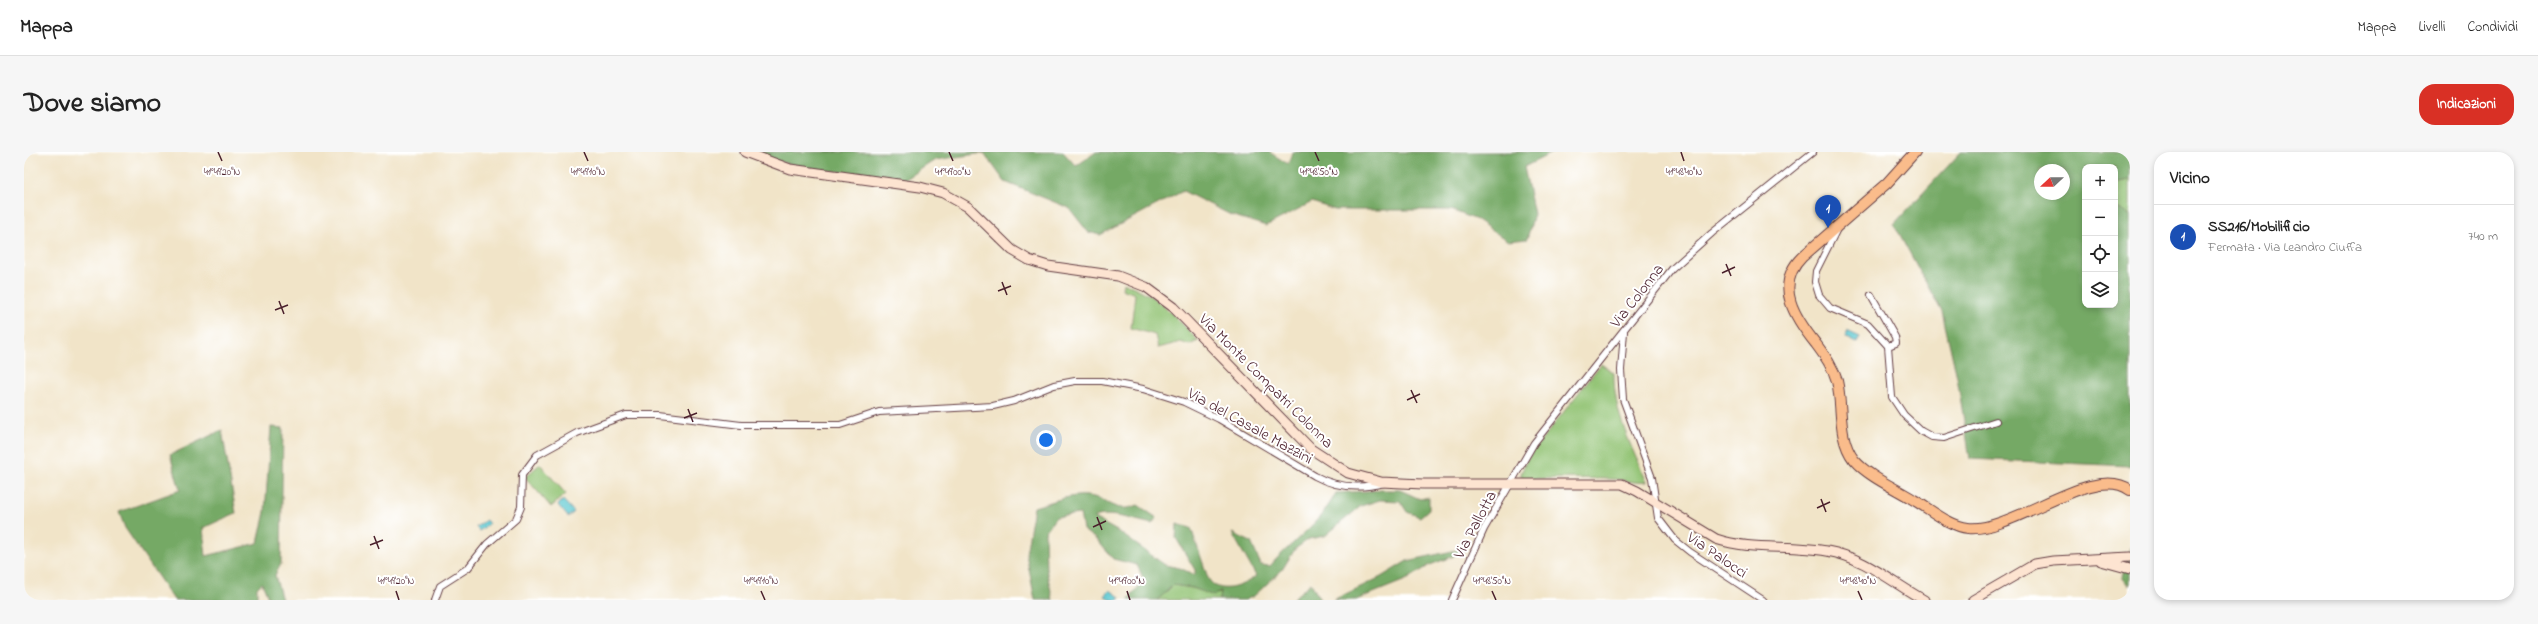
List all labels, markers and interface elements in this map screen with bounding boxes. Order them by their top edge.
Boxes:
text: Mappa [20,14,73,41]
text: Mappa [2358,17,2396,38]
text: Livelli [2418,17,2445,38]
text: Condividi [2467,17,2518,38]
text: Dove siamo [24,84,161,125]
button: Indicazioni [2419,84,2514,125]
north arrow [2034,164,2070,200]
map controls [2082,164,2118,308]
button: + [2082,164,2118,200]
text: 41°49'20"N [204,165,241,180]
text: 41°49'10"N [571,165,606,180]
text: 41°49'00"N [935,165,971,180]
text: 41°48'50"N [1300,165,1338,180]
text: 41°48'40"N [1666,165,1702,180]
text: Vicino [2170,166,2210,191]
pin: 1 [1815,195,1841,228]
button: − [2082,200,2118,236]
text: SS216/Mobilificio [2208,216,2310,238]
text: 1 [2181,227,2185,246]
text: 740 m [2468,227,2498,246]
button: locate [2082,236,2118,272]
text: Fermata · Via Leandro Ciuffa [2208,238,2362,257]
street label: Via Colonna [1604,259,1670,334]
button: layers [2082,272,2118,308]
street label: Via Monte Compatri Colonna [1192,308,1339,454]
street label: Via del Casale Mazzini [1182,382,1317,471]
your location [1036,430,1056,450]
street label: Via Pallotta [1447,487,1504,564]
street label: Via Palocci [1681,526,1752,585]
text: 41°49'20"N [378,574,415,589]
text: 41°49'10"N [744,574,779,589]
text: 41°49'00"N [1109,574,1145,589]
text: 41°48'50"N [1473,574,1511,589]
text: 41°48'40"N [1840,574,1876,589]

